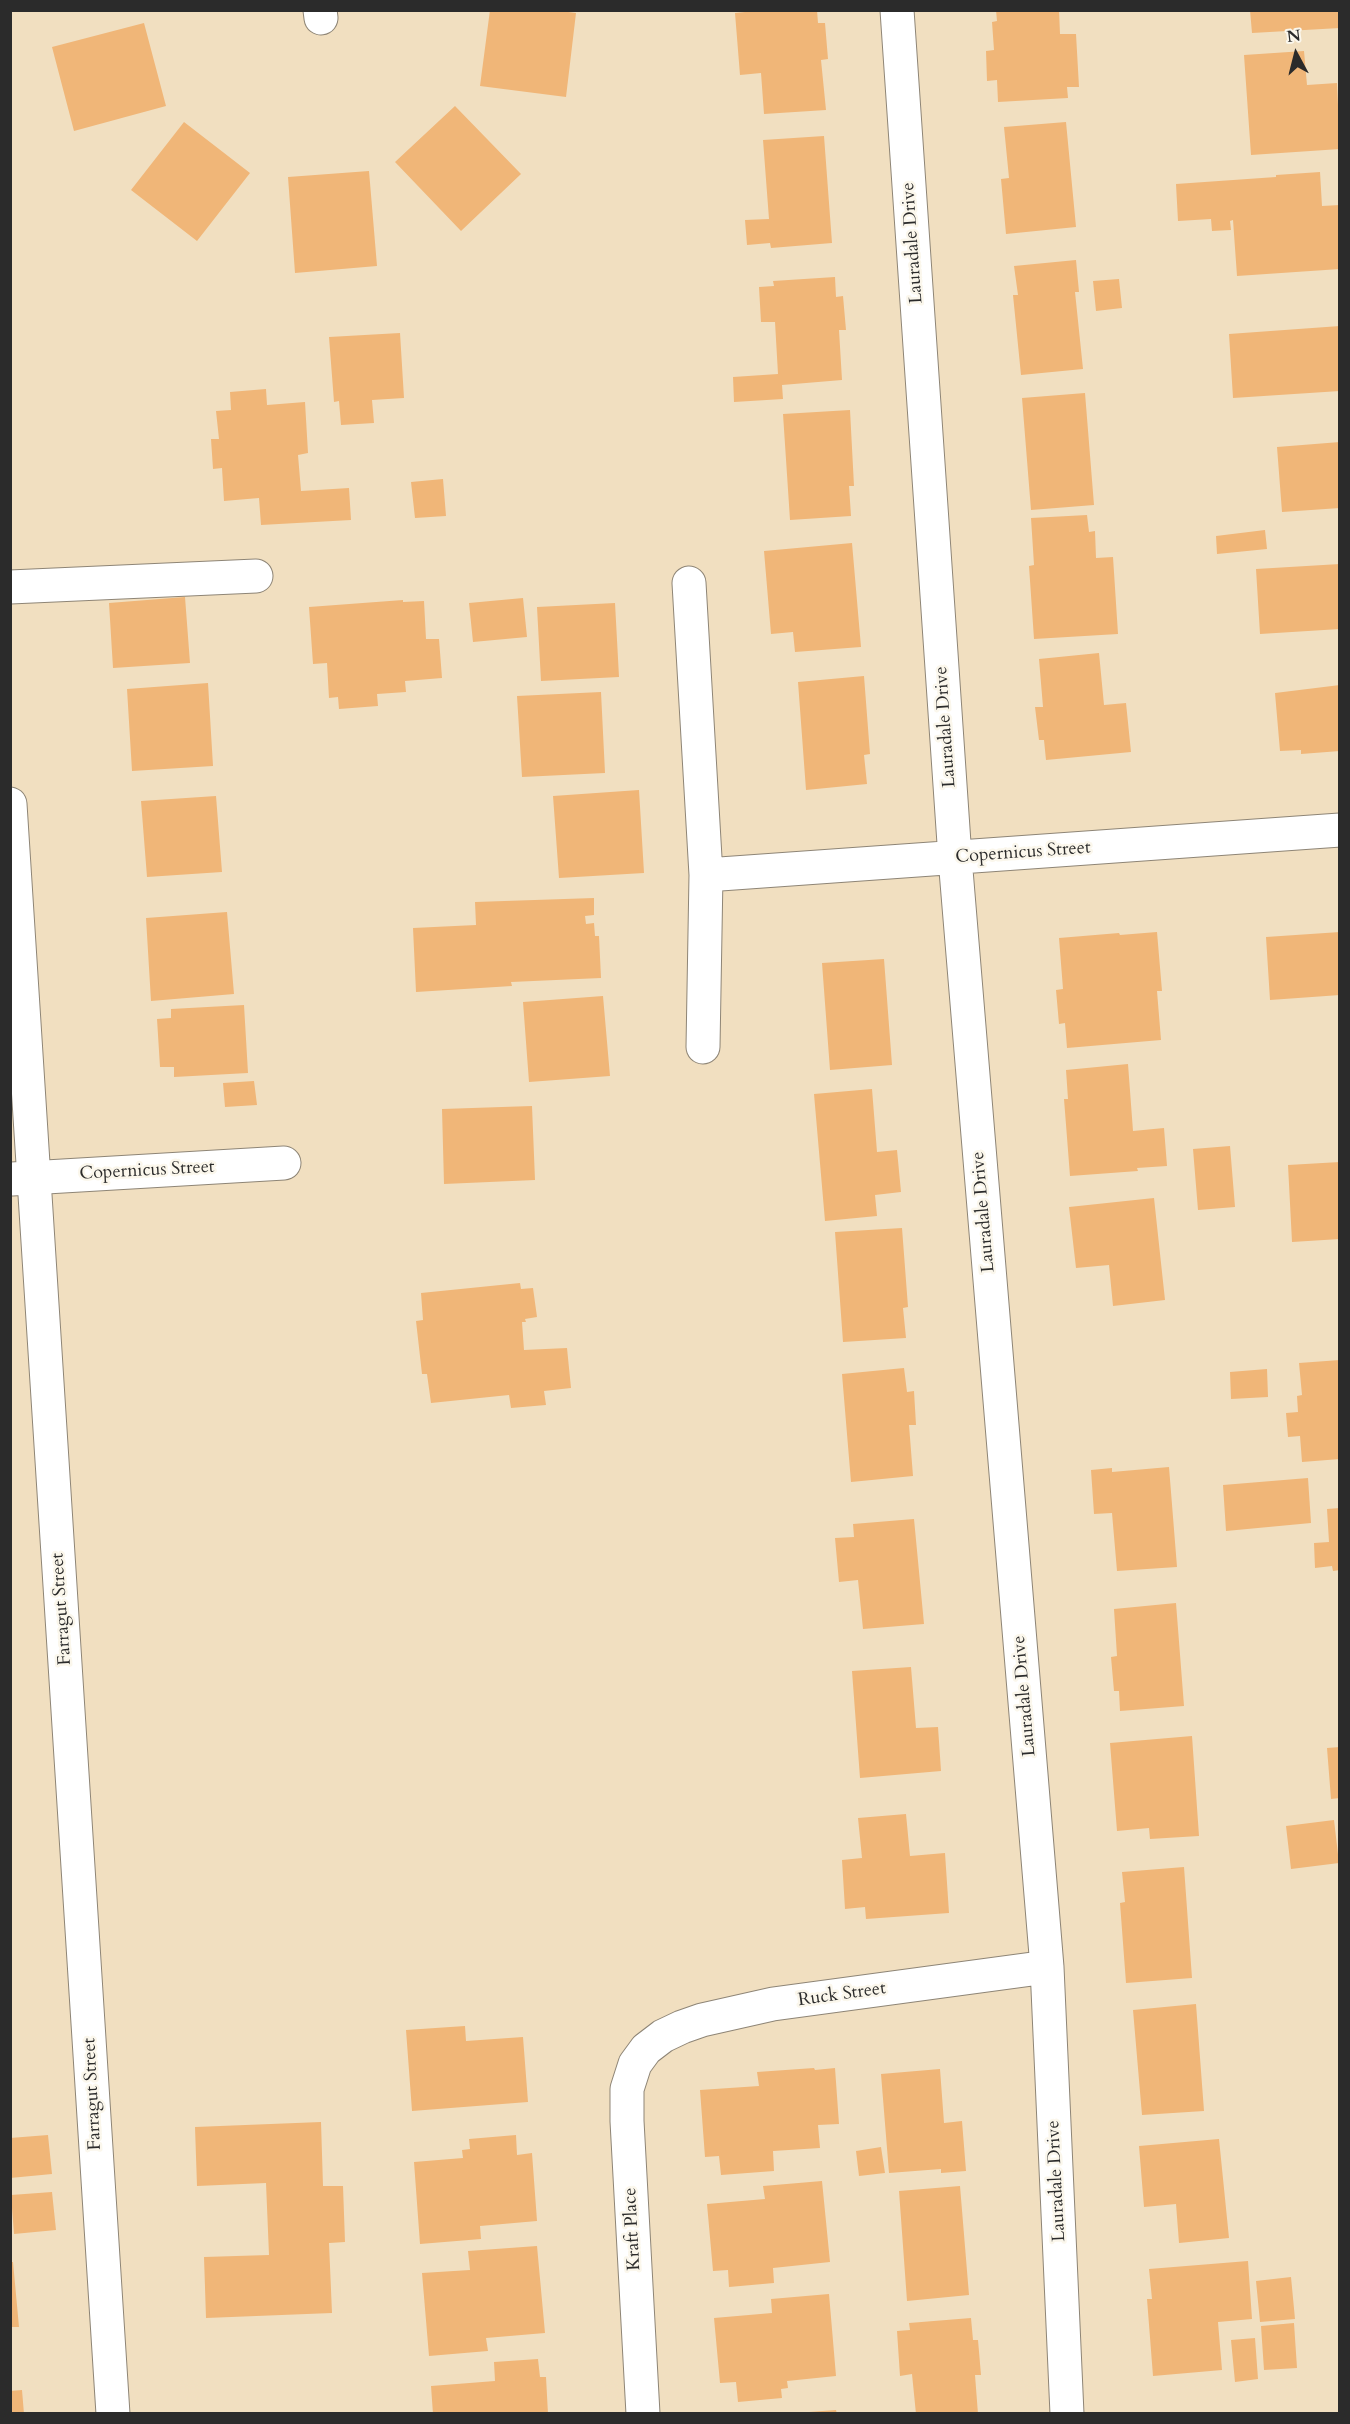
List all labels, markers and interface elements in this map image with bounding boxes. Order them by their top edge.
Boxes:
north arrow [1266,24,1326,84]
text: N [1286,24,1302,48]
street label: Lauradale Drive [898,182,928,304]
street label: Lauradale Drive [931,666,961,788]
street label: Copernicus Street [955,838,1091,868]
street label: Lauradale Drive [968,1151,1000,1273]
street label: Copernicus Street [79,1157,215,1185]
street label: Farragut Street [47,1552,77,1666]
street label: Lauradale Drive [1009,1635,1041,1757]
street label: Ruck Street [797,1978,887,2012]
street label: Farragut Street [79,2037,107,2151]
street label: Lauradale Drive [1043,2120,1071,2242]
street label: Kraft Place [620,2187,646,2271]

